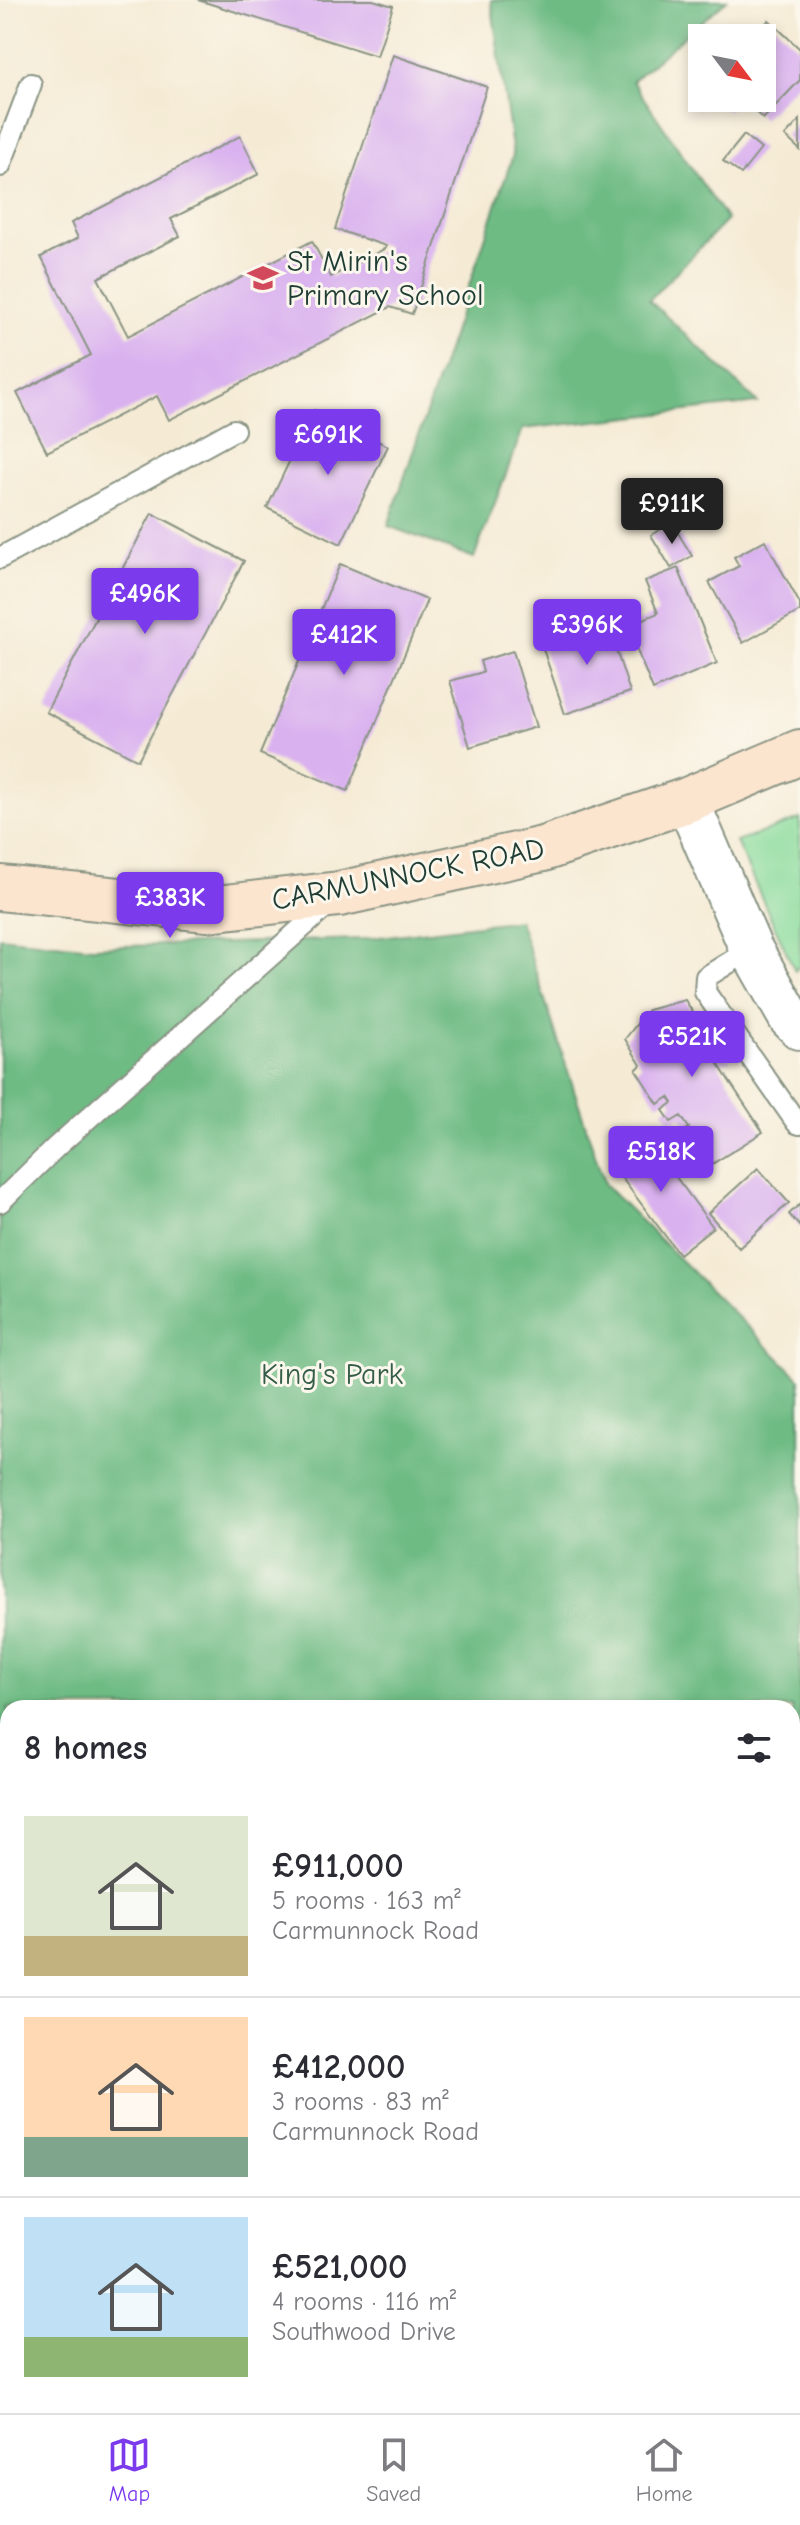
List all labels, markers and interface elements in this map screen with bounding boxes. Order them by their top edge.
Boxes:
north arrow [688,24,776,112]
map controls [688,24,776,112]
place label: St Mirin's Primary School [287,244,484,313]
school or university icon: St Mirin's Primary School [246,261,280,295]
pin: £691K [272,409,384,477]
text: £691K [293,420,363,450]
pin: £911K [616,478,728,546]
text: £911K [639,489,705,519]
pin: £496K [89,568,201,636]
text: £496K [109,579,181,609]
pin: £396K [531,599,643,667]
pin: £412K [288,609,400,677]
text: £396K [551,610,623,640]
text: £412K [310,620,378,650]
street label: CARMUNNOCK ROAD [269,831,547,918]
pin: £383K [114,872,226,940]
text: £383K [135,883,205,913]
pin: £521K [636,1011,748,1079]
text: £521K [658,1022,726,1052]
pin: £518K [605,1126,717,1194]
text: £518K [626,1137,696,1167]
park label: King's Park [261,1357,403,1392]
icon: filters [732,1726,776,1770]
text: 8 homes [24,1728,147,1768]
text: £911,000 [272,1846,404,1886]
icon: home [88,1848,184,1944]
text: 5 rooms · 163 m² [272,1886,461,1916]
text: Carmunnock Road [272,1916,479,1946]
text: £412,000 [272,2047,405,2087]
icon: home [88,2049,184,2145]
text: 3 rooms · 83 m² [272,2087,449,2117]
text: Carmunnock Road [272,2117,479,2147]
text: £521,000 [272,2247,408,2287]
icon: home [88,2249,184,2345]
text: 4 rooms · 116 m² [272,2287,456,2317]
text: Southwood Drive [272,2317,456,2347]
tab: Map [107,2433,151,2507]
tab: Saved [366,2433,421,2507]
tab: Home [636,2433,693,2507]

